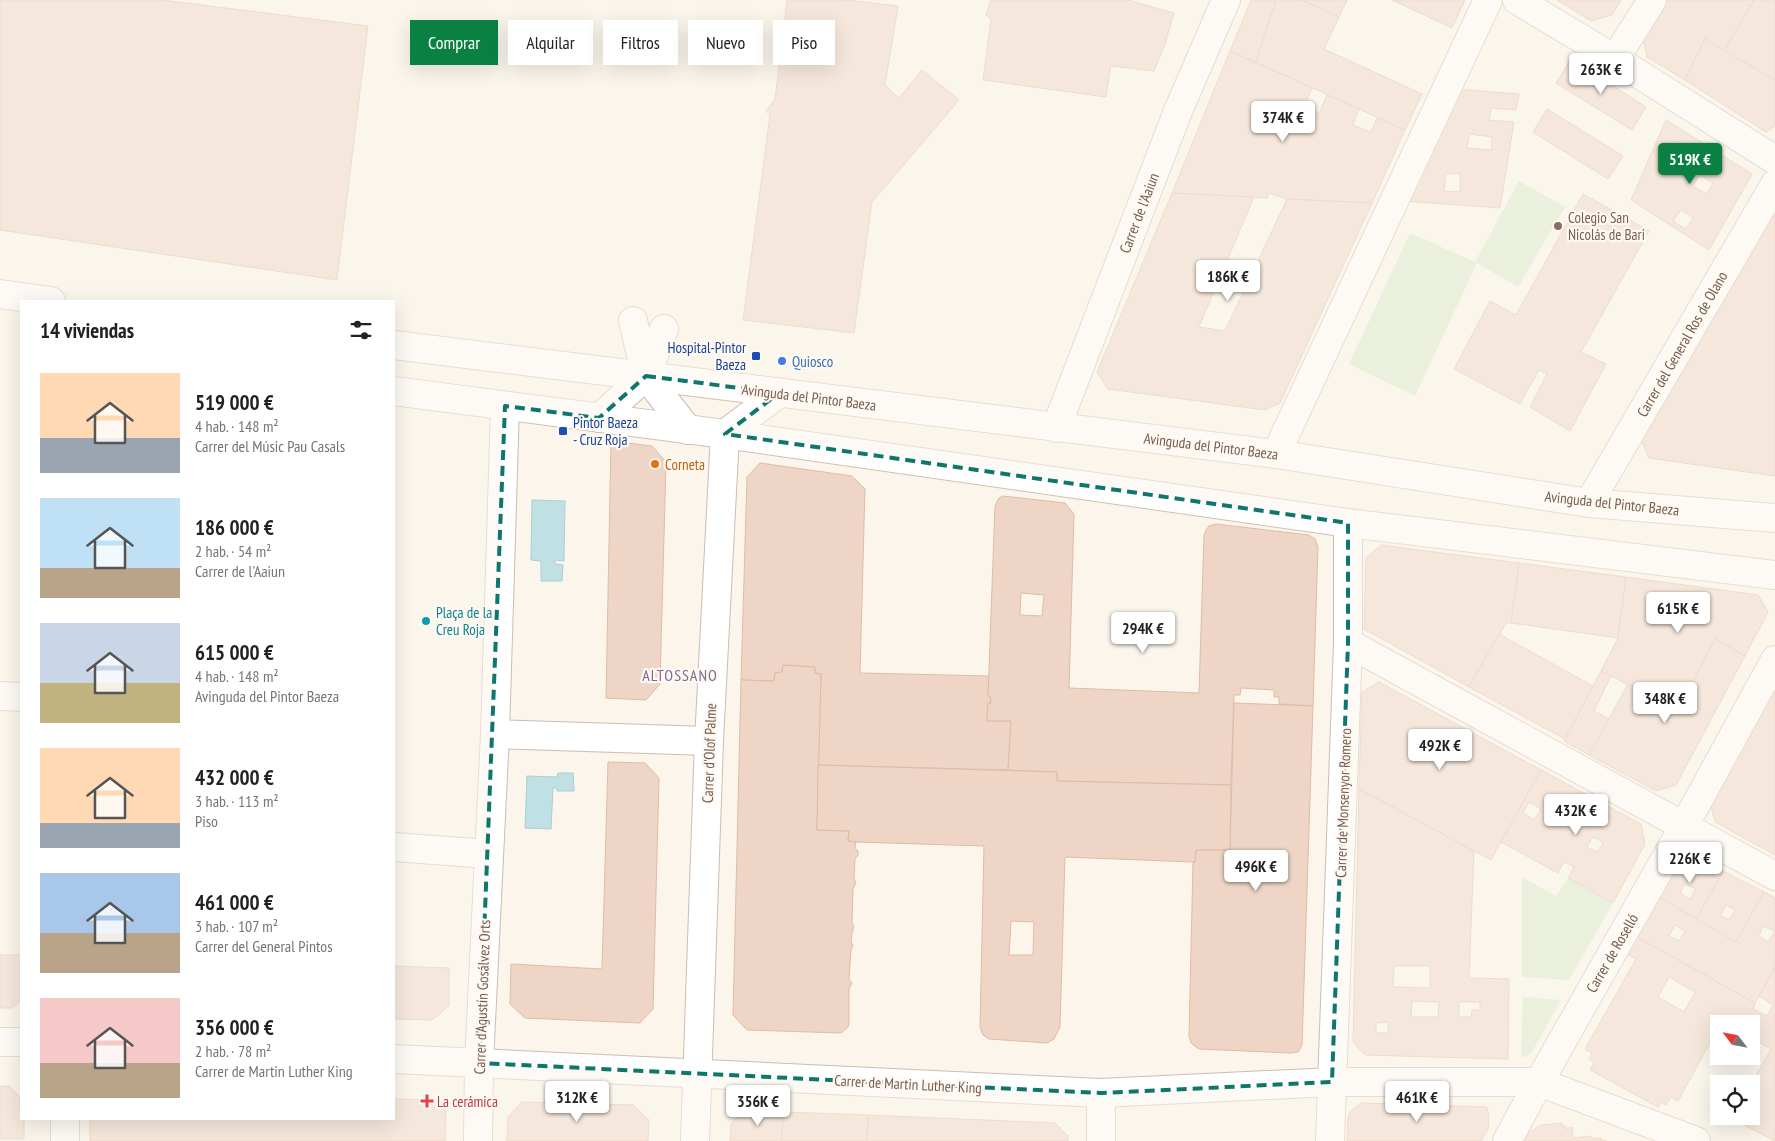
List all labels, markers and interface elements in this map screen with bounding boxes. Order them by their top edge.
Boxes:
chip: Comprar [410,20,498,65]
chip: Alquilar [508,20,593,65]
chip: Filtros [603,20,678,65]
chip: Nuevo [688,20,763,65]
chip: Piso [773,20,835,65]
pin: 263K € [1560,52,1642,95]
text: 263K € [1580,59,1622,79]
pin: 374K € [1242,100,1324,143]
text: 374K € [1262,107,1304,127]
pin: 519K € [1649,142,1731,185]
text: 519K € [1669,149,1711,169]
street label: Carrer de l'Aaiun [1115,170,1163,256]
place label: Colegio San Nicolás de Bari [1568,208,1645,244]
marker: Colegio San Nicolás de Bari [1552,220,1564,232]
pin: 186K € [1187,260,1269,302]
text: 186K € [1207,266,1249,286]
street label: Carrer del General Ros de Olano [1633,268,1731,420]
icon: filters [347,316,375,344]
text: 14 viviendas [40,317,134,344]
place label: Hospital-Pintor Baeza [667,338,747,374]
marker: Hospital-Pintor Baeza [750,350,762,362]
place label: Quiosco [792,352,833,371]
marker: Quiosco [776,355,788,367]
street label: Avinguda del Pintor Baeza [741,379,877,415]
text: 519 000 € [195,389,274,416]
icon: home [80,393,140,453]
place label: Pintor Baeza - Cruz Roja [573,413,638,449]
text: 4 hab. · 148 m² [195,416,279,436]
marker: Pintor Baeza - Cruz Roja [557,425,569,437]
street label: Avinguda del Pintor Baeza [1143,428,1279,464]
text: Carrer del Músic Pau Casals [195,436,345,456]
place label: Corneta [665,455,705,474]
marker: Corneta [649,458,661,470]
street label: Avinguda del Pintor Baeza [1544,486,1680,520]
text: 186 000 € [195,514,274,541]
icon: home [80,518,140,578]
text: 2 hab. · 54 m² [195,541,271,561]
text: Carrer de l'Aaiun [195,561,285,581]
pin: 615K € [1637,592,1719,634]
text: 615K € [1657,598,1699,618]
place label: Plaça de la Creu Roja [436,603,492,639]
pin: 294K € [1102,612,1184,654]
marker: Plaça de la Creu Roja [420,615,432,627]
text: 294K € [1122,618,1164,638]
text: 615 000 € [195,639,274,666]
icon: home [80,643,140,703]
district label: ALTOSSANO [642,665,718,685]
text: 4 hab. · 148 m² [195,666,279,686]
pin: 348K € [1624,682,1706,724]
text: Avinguda del Pintor Baeza [195,686,339,706]
text: 348K € [1644,688,1686,708]
street label: Carrer d'Olof Palme [698,703,720,803]
street label: Carrer de Monsenyor Romero [1331,728,1355,878]
pin: 492K € [1399,728,1481,771]
text: 492K € [1419,735,1461,755]
text: 432 000 € [195,764,274,791]
icon: home [80,768,140,828]
text: 3 hab. · 113 m² [195,791,279,811]
pin: 432K € [1535,794,1617,836]
text: 432K € [1555,800,1597,820]
text: Piso [195,811,218,831]
pin: 226K € [1649,842,1731,884]
text: 226K € [1669,848,1711,868]
pin: 496K € [1215,850,1297,892]
text: 496K € [1235,856,1277,876]
text: 461 000 € [195,889,274,916]
icon: home [80,893,140,953]
street label: Carrer de Roselló [1582,910,1642,996]
text: 3 hab. · 107 m² [195,916,278,936]
street label: Carrer d'Agustín Gosálvez Orts [470,919,494,1075]
text: Carrer del General Pintos [195,936,333,956]
text: 356 000 € [195,1014,274,1041]
north arrow [1710,1015,1760,1065]
map controls [1710,1015,1760,1125]
icon: home [80,1018,140,1078]
text: 2 hab. · 78 m² [195,1041,271,1061]
text: Carrer de Martin Luther King [195,1061,353,1081]
street label: Carrer de Martin Luther King [834,1071,982,1097]
button: locate [1710,1075,1760,1125]
pin: 312K € [536,1080,618,1123]
pin: 461K € [1376,1080,1458,1123]
pin: 356K € [717,1084,799,1127]
text: 312K € [556,1087,598,1107]
text: 461K € [1396,1087,1438,1107]
text: 356K € [737,1091,779,1111]
place label: La cerámica [437,1092,498,1111]
marker: La cerámica [421,1095,433,1107]

